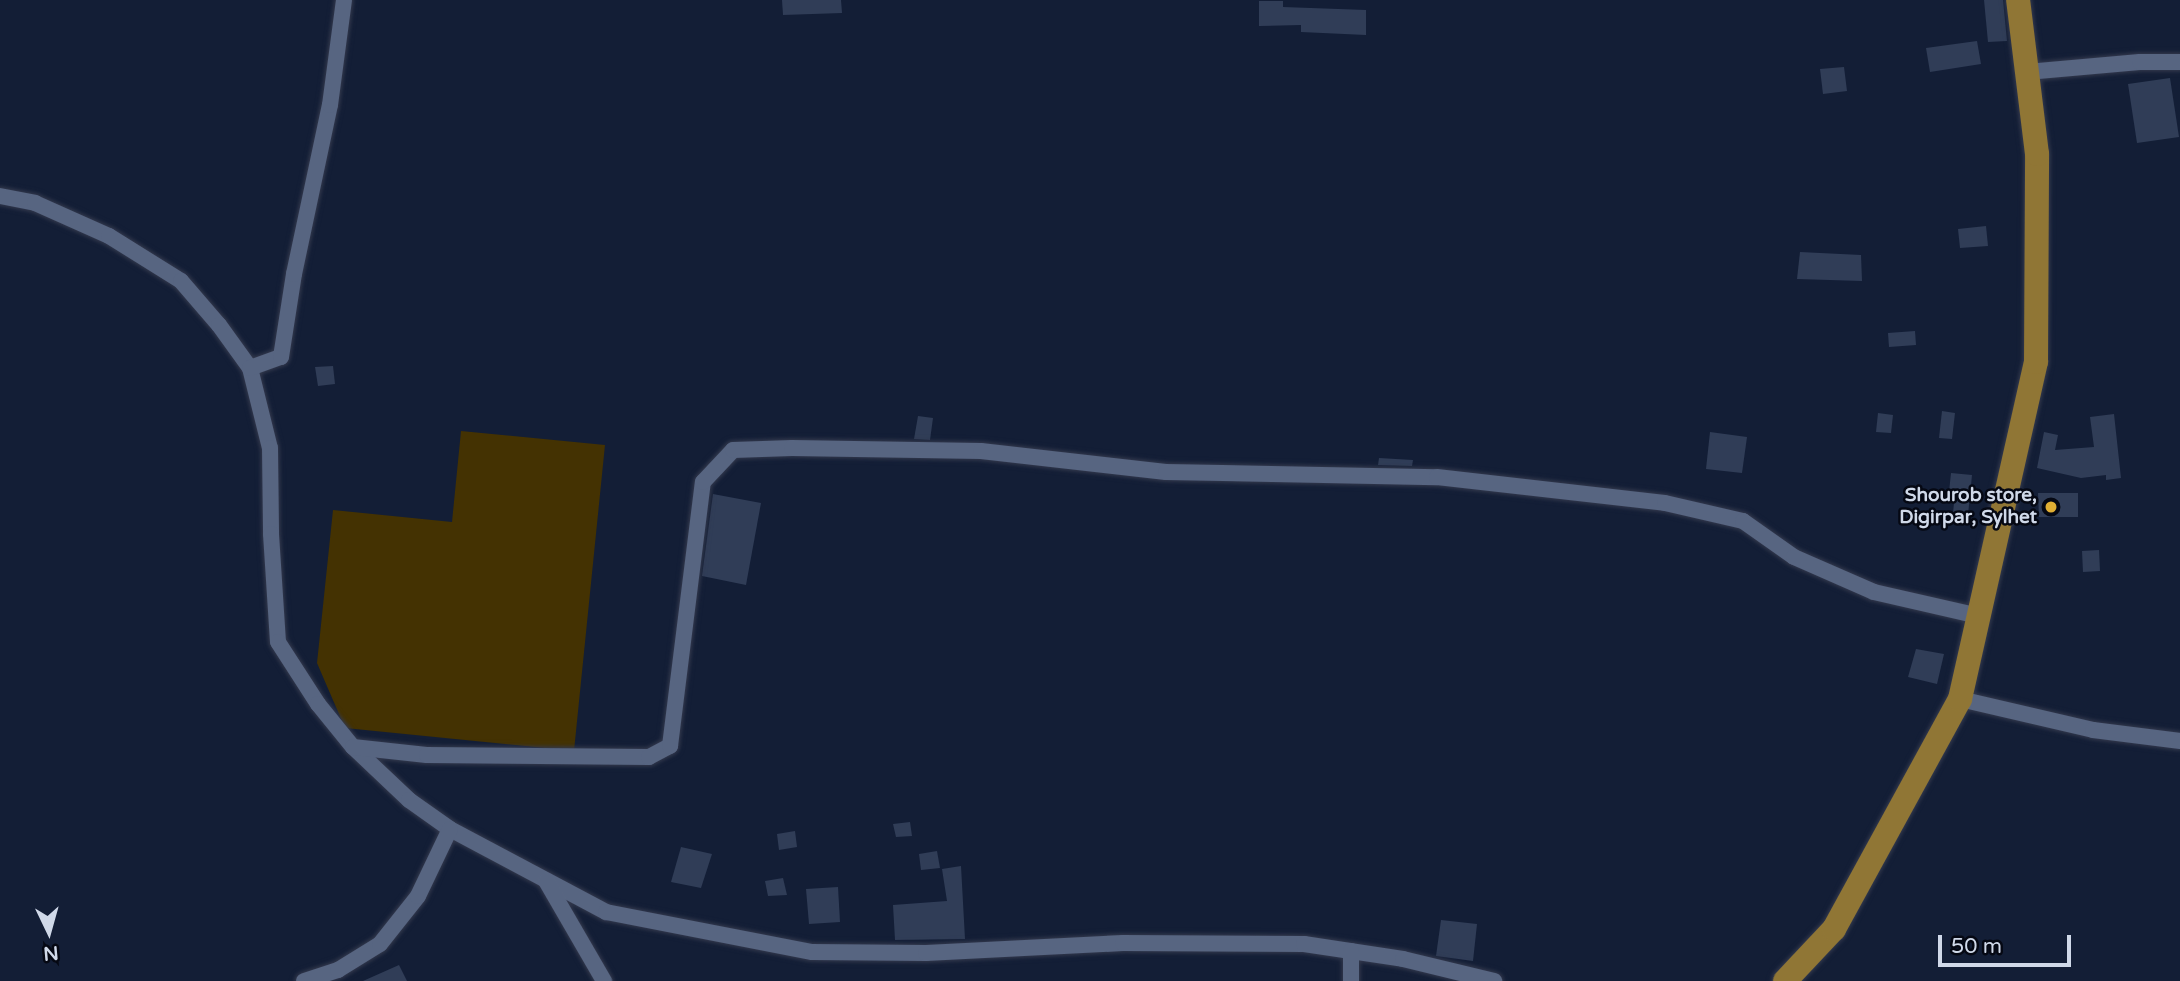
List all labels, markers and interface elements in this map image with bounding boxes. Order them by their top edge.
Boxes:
place label: Shourob store, Digirpar, Sylhet [1899,485,2037,529]
marker: Shourob store, Digirpar, Sylhet [2043,499,2059,515]
north arrow [14,897,84,967]
scale bar [1942,922,2075,966]
text: 50 m [1951,934,2002,959]
text: N [42,941,59,965]

